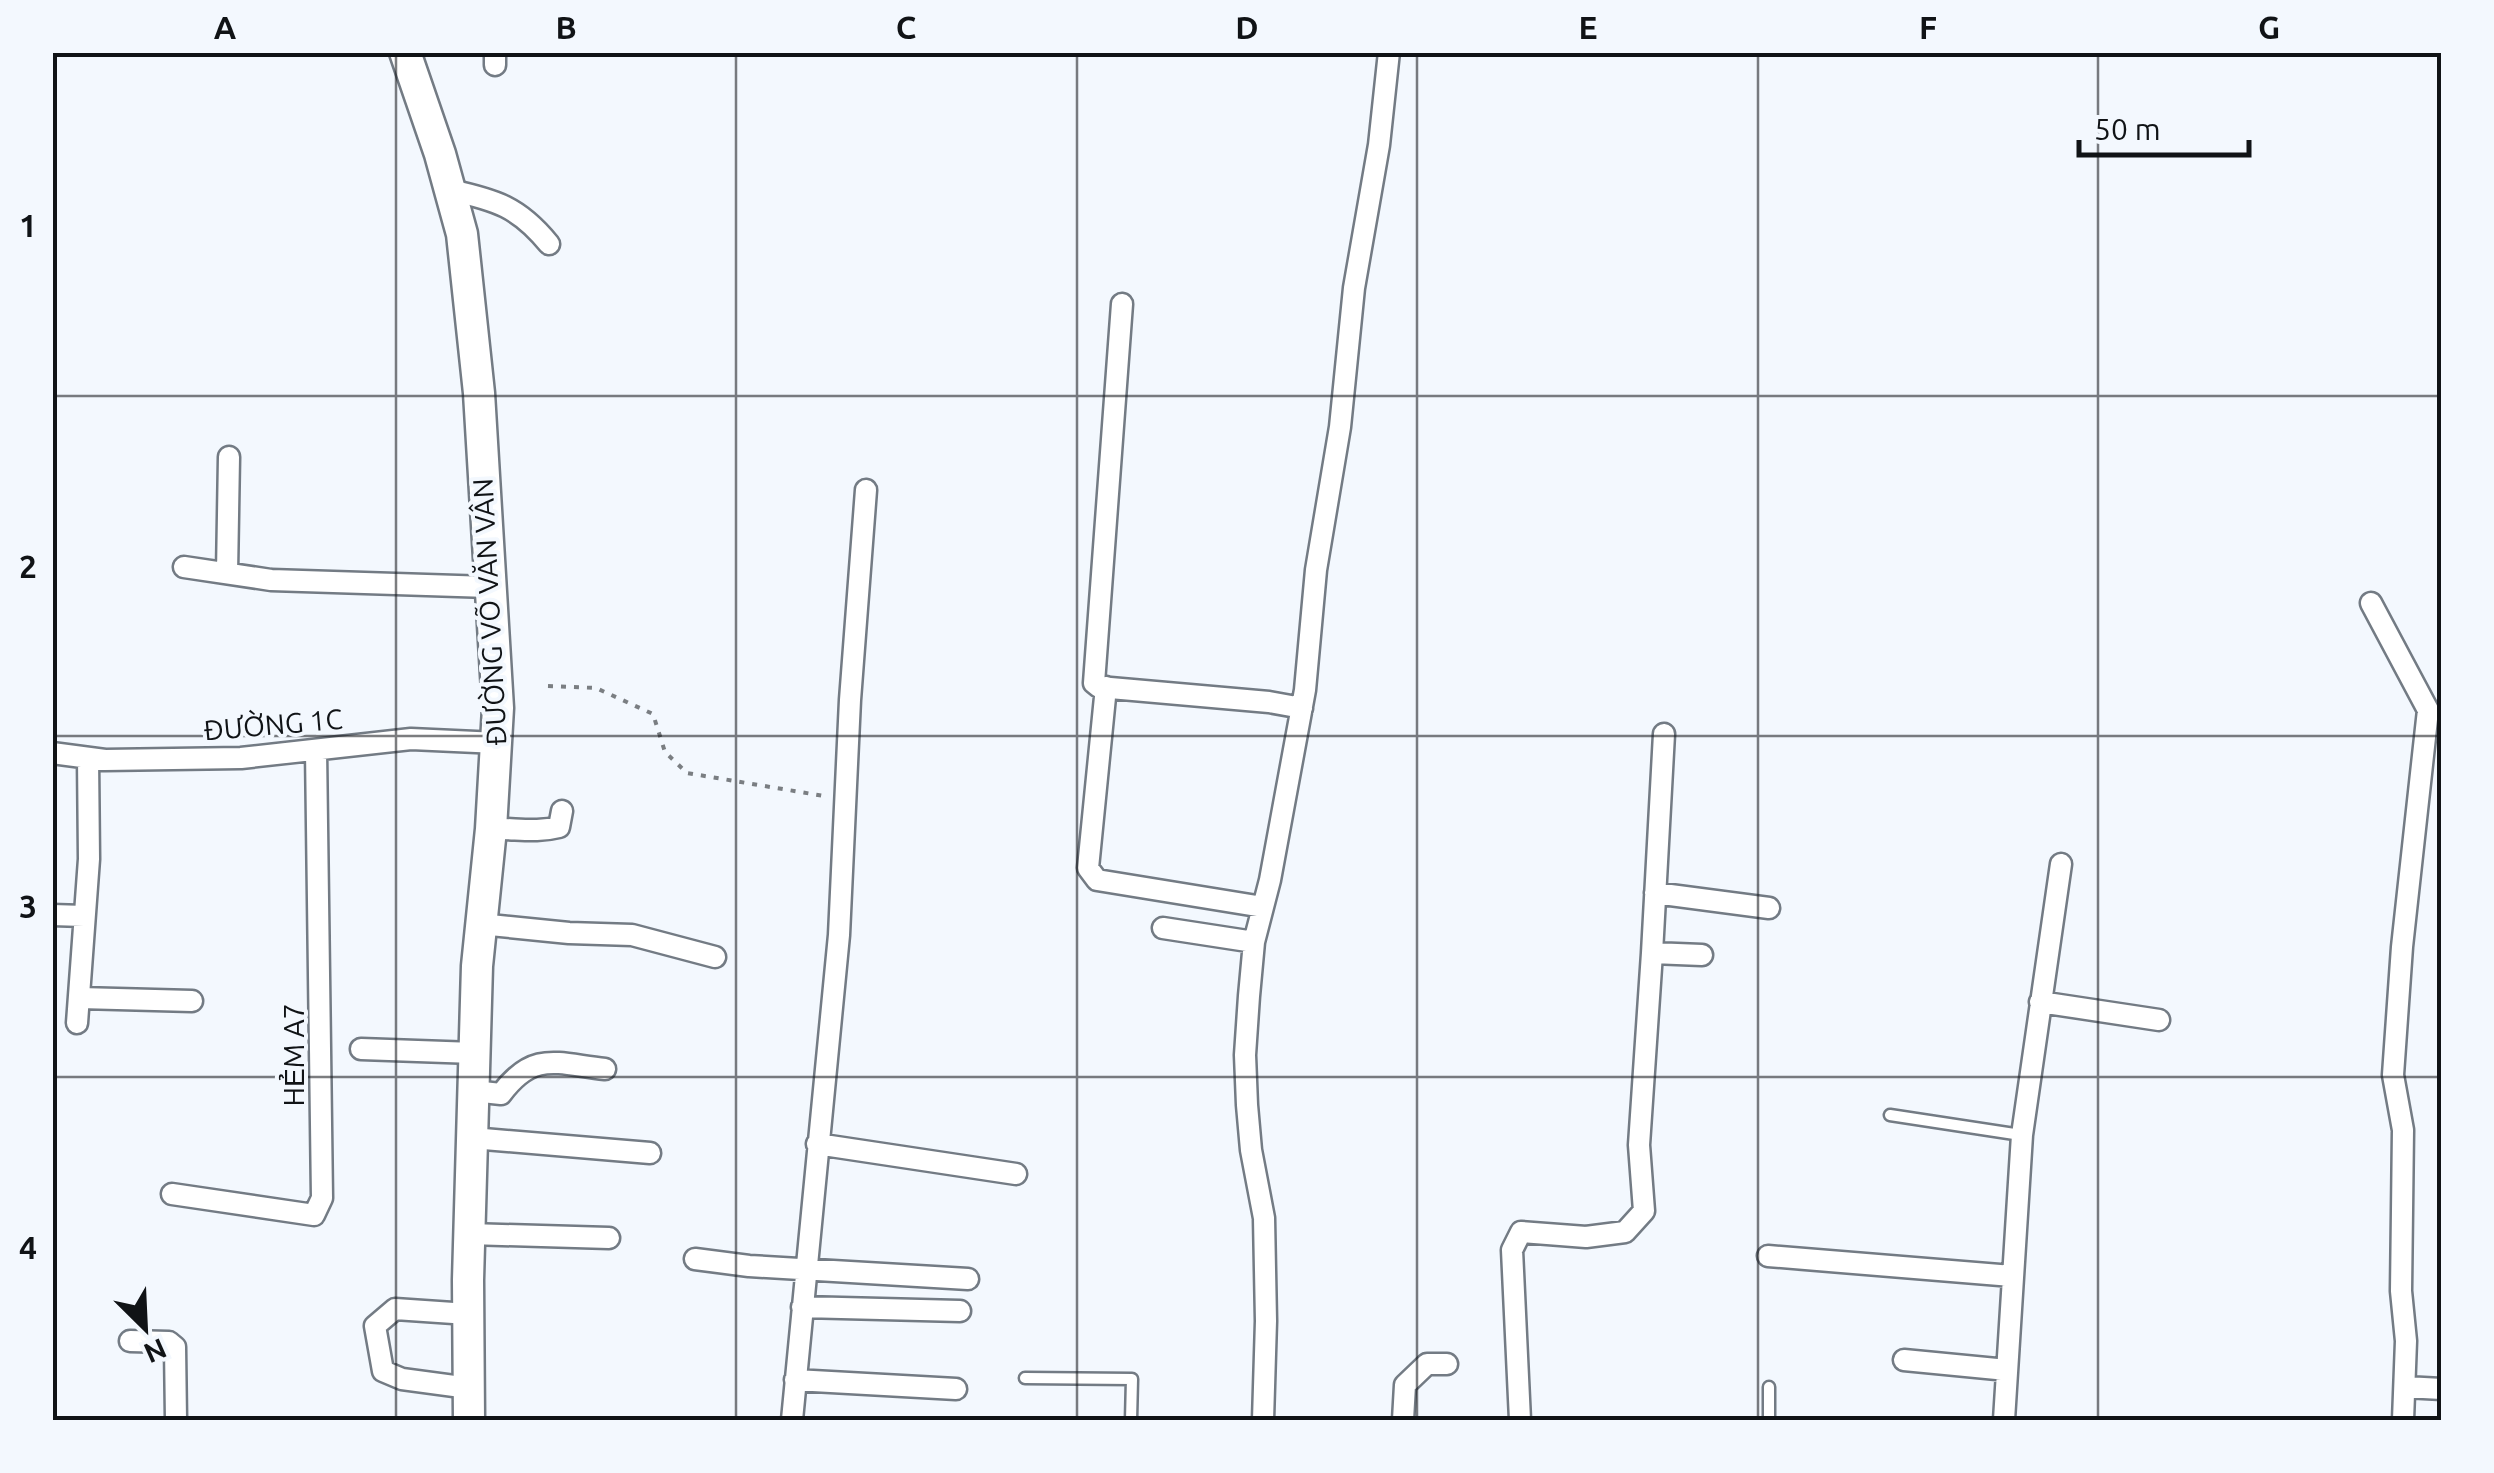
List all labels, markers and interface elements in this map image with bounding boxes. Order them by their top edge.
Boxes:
text: A [214,9,237,45]
text: B [555,9,577,45]
text: C [896,9,916,45]
text: D [1235,9,1259,45]
text: E [1578,9,1598,45]
text: F [1919,9,1937,45]
text: G [2258,9,2280,45]
scale bar [2079,95,2249,157]
text: 50 m [2094,112,2161,146]
text: 1 [19,207,37,243]
street label: ĐƯỜNG VÕ VĂN VÂN [466,478,511,746]
text: 2 [19,548,37,584]
street label: ĐƯỜNG 1C [202,702,344,746]
text: 3 [19,888,37,924]
street label: HẺM A7 [278,1004,309,1106]
text: 4 [19,1229,37,1265]
north arrow [95,1278,195,1378]
text: N [140,1333,171,1370]

